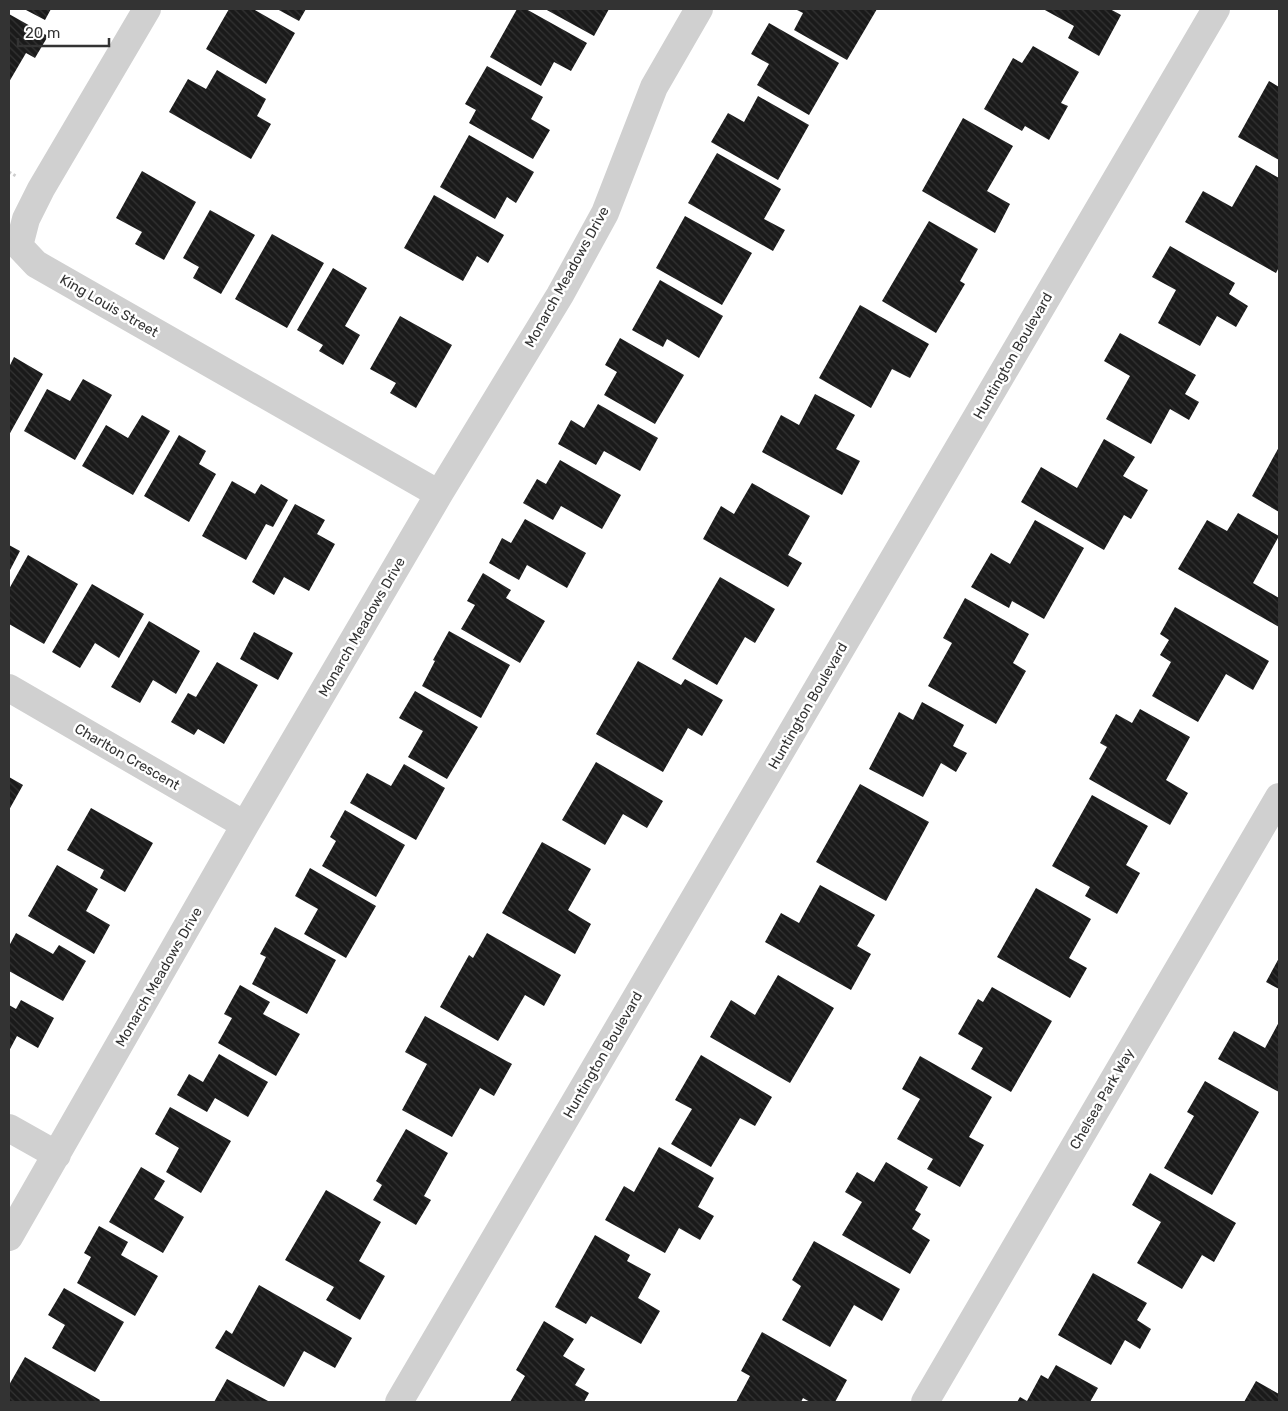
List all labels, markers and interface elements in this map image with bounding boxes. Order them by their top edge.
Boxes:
scale bar [18,15,109,47]
text: 20 m [25,24,60,42]
street label: Monarch Meadows Drive [521,203,613,350]
street label: King Louis Street [57,271,162,341]
street label: Huntington Boulevard [970,290,1056,422]
street label: Monarch Meadows Drive [315,554,409,700]
street label: Huntington Boulevard [765,640,851,772]
street label: Charlton Crescent [71,720,183,794]
street label: Monarch Meadows Drive [112,904,206,1050]
street label: Huntington Boulevard [560,989,646,1121]
street label: Chelsea Park Way [1066,1045,1138,1152]

